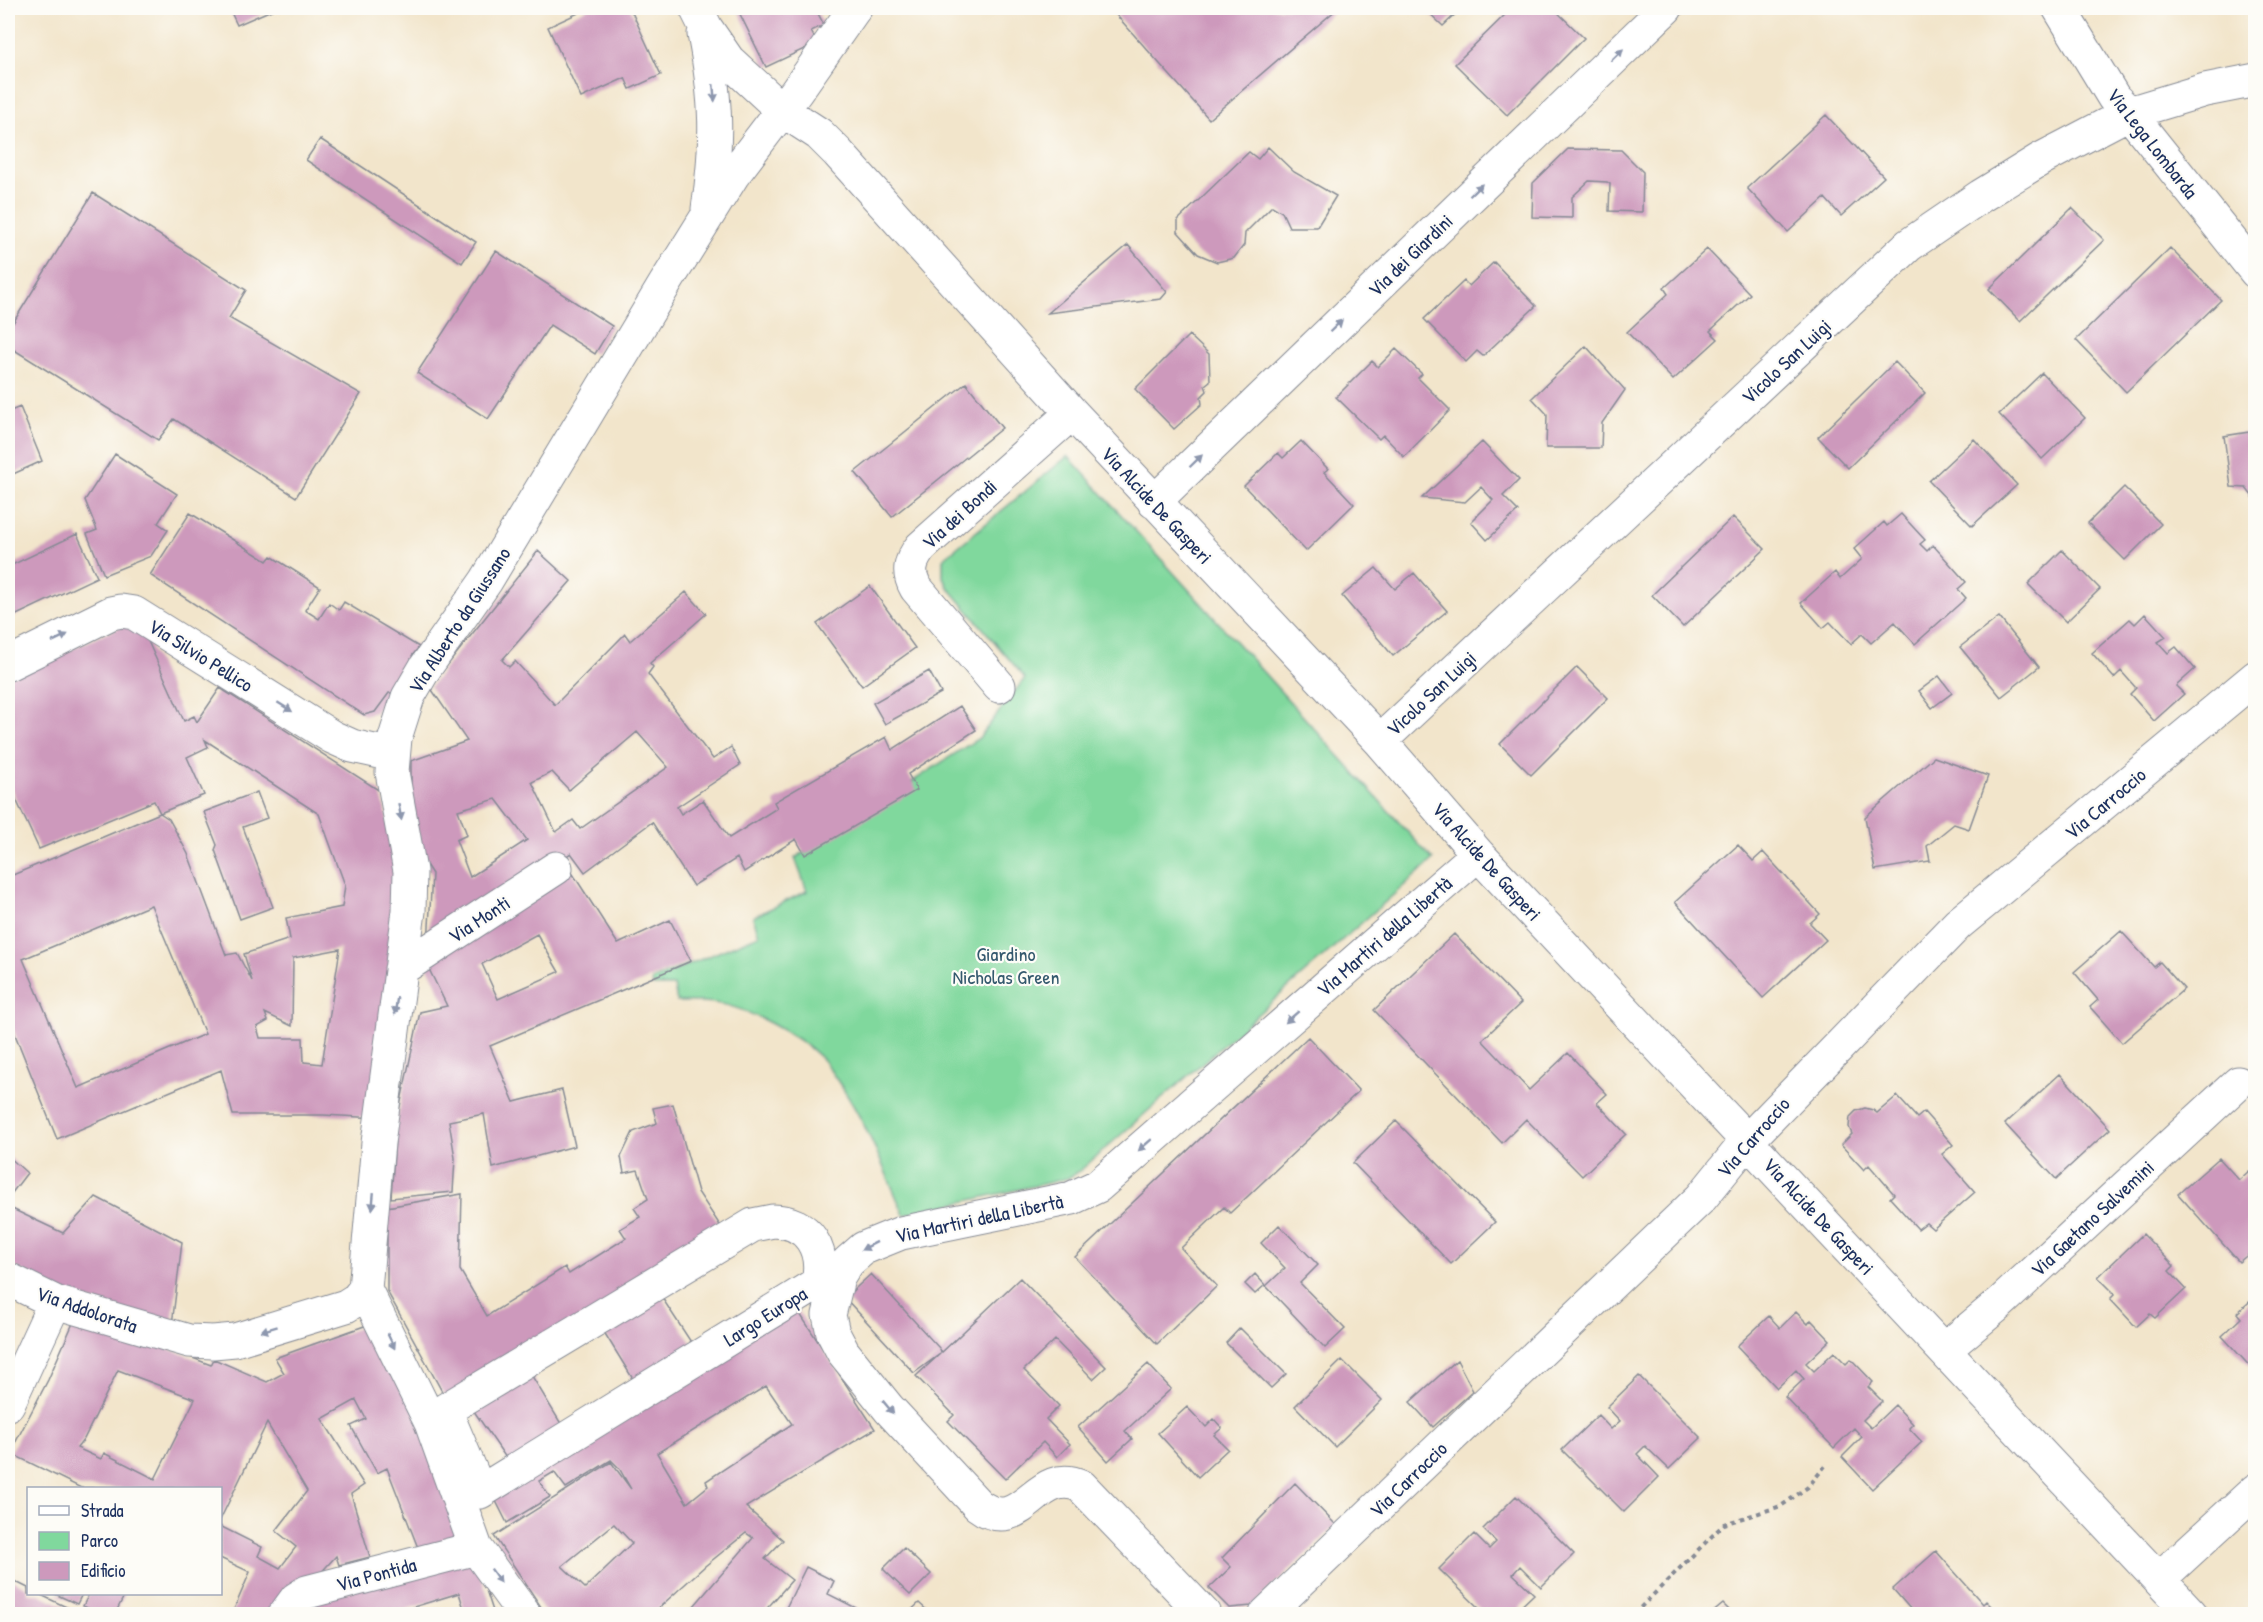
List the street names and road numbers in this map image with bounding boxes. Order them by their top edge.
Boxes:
street label: Via Lega Lombarda [2101,82,2205,204]
street label: Via dei Giardini [1362,208,1458,302]
street label: Vicolo San Luigi [1735,312,1837,410]
street label: Via Alcide De Gasperi [1095,440,1219,570]
street label: Via dei Bondi [916,473,1002,555]
street label: Via Alberto da Giussano [402,542,516,698]
street label: Via Silvio Pellico [143,612,259,698]
street label: Vicolo San Luigi [1380,644,1482,742]
street label: Via Carroccio [2059,761,2151,845]
street label: Via Alcide De Gasperi [1426,796,1548,926]
street label: Via Martiri della Libertà [1311,870,1458,1002]
street label: Via Monti [443,889,515,949]
street label: Via Carroccio [1711,1091,1795,1183]
street label: Via Alcide De Gasperi [1757,1151,1881,1281]
street label: Via Gaetano Salvemini [2024,1154,2160,1282]
street label: Via Martiri della Libertà [893,1187,1066,1249]
street label: Via Addolorata [33,1279,141,1339]
street label: Largo Europa [718,1280,812,1352]
street label: Via Carroccio [1363,1435,1453,1523]
street label: Via Pontida [333,1550,419,1598]

